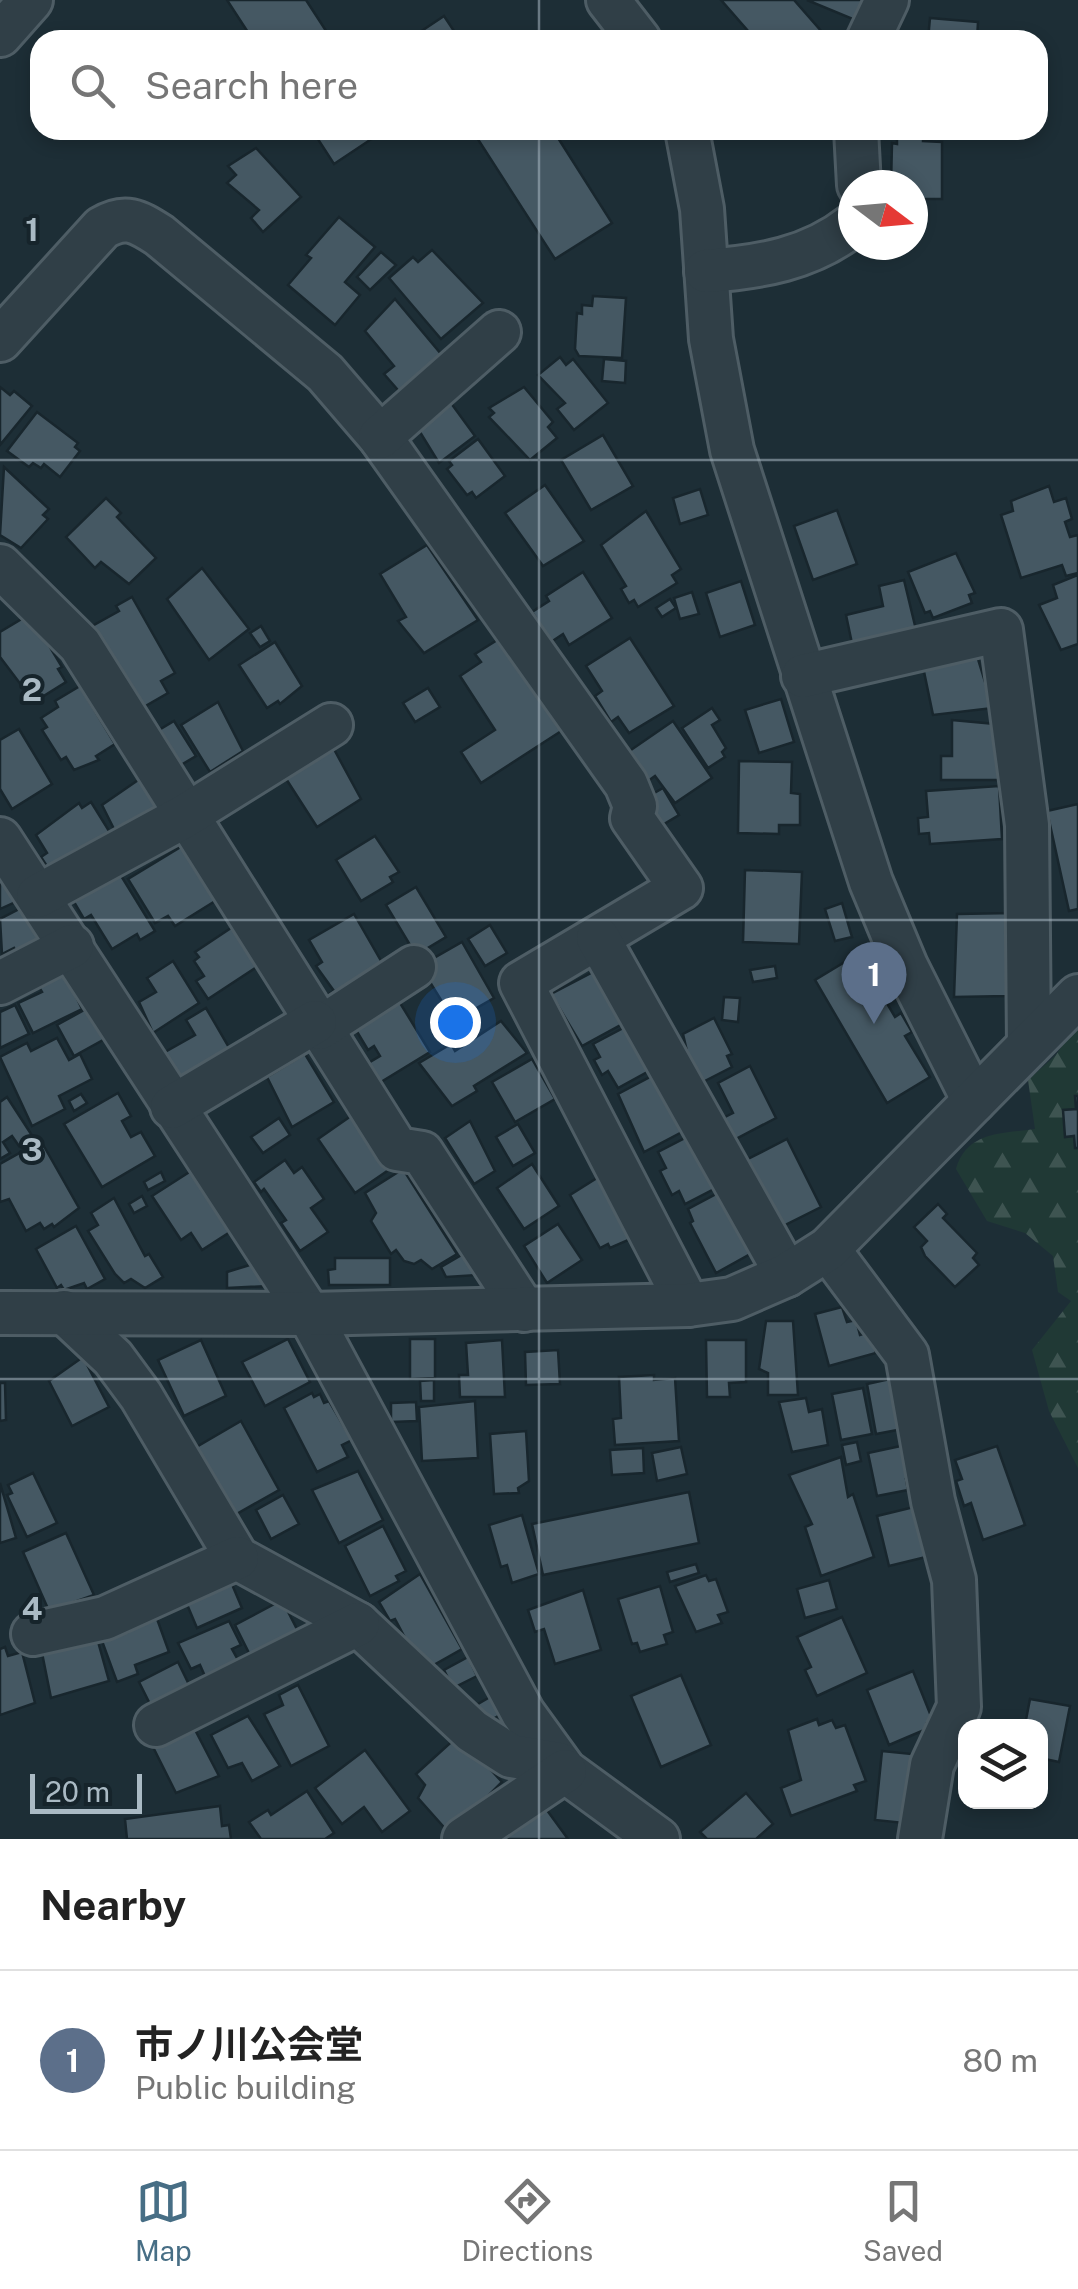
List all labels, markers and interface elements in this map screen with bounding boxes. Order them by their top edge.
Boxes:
search box [30,30,1048,140]
icon: search [65,58,120,113]
text: Search here [145,63,358,108]
north arrow [838,170,928,260]
text: 1 [25,211,39,248]
text: 2 [22,671,42,708]
pin: 1 [842,942,906,1024]
your location [430,997,481,1048]
text: 3 [21,1131,43,1168]
text: 4 [22,1590,43,1627]
map controls [958,1719,1048,1809]
button: layers [958,1719,1048,1809]
scale bar [30,1769,142,1814]
text: 20 m [45,1775,110,1808]
text: Nearby [40,1880,186,1929]
text: 市ノ川公会堂 [135,2022,363,2067]
text: 1 [66,2042,79,2079]
text: 80 m [962,2042,1038,2079]
text: Public building [135,2069,356,2106]
tab: Map [135,2174,192,2267]
tab: Directions [462,2174,593,2267]
tab: Saved [863,2174,943,2267]

